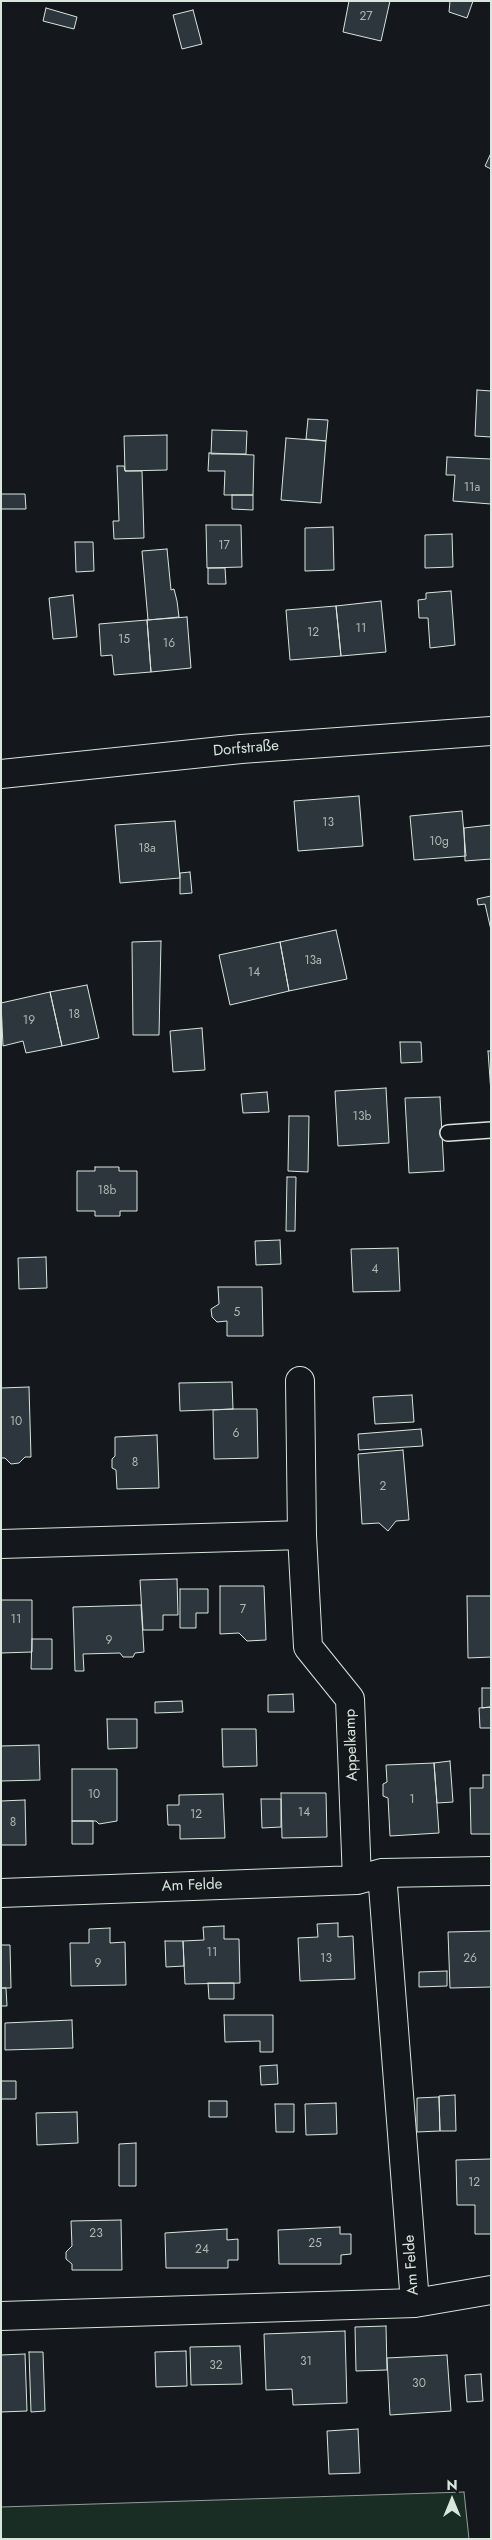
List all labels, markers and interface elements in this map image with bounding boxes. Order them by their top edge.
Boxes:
house number: 27 [359,10,373,24]
house number: 11a [464,481,480,495]
house number: 17 [218,539,230,553]
house number: 11 [356,622,366,636]
house number: 12 [307,626,319,640]
house number: 15 [118,633,130,647]
house number: 16 [163,637,175,651]
street label: Dorfstraße [212,737,280,761]
house number: 13 [322,816,334,830]
house number: 10g [429,835,449,849]
house number: 18a [138,842,156,856]
house number: 13a [304,954,322,968]
house number: 14 [248,966,260,980]
house number: 18 [68,1008,80,1022]
house number: 19 [23,1014,35,1028]
house number: 13b [353,1110,371,1124]
house number: 18b [98,1184,116,1198]
house number: 4 [372,1263,378,1277]
house number: 5 [234,1306,240,1320]
house number: 10 [10,1415,22,1429]
house number: 6 [233,1427,239,1441]
house number: 8 [132,1456,138,1470]
house number: 2 [380,1480,386,1494]
house number: 7 [240,1603,246,1617]
house number: 11 [11,1613,21,1627]
house number: 9 [106,1634,112,1648]
street label: Appelkamp [342,1709,362,1781]
house number: 10 [88,1788,100,1802]
house number: 1 [409,1793,415,1807]
house number: 14 [298,1806,310,1820]
house number: 12 [190,1808,202,1822]
house number: 8 [10,1816,16,1830]
street label: Am Felde [161,1876,223,1896]
house number: 11 [207,1946,217,1960]
house number: 13 [320,1952,332,1966]
house number: 26 [463,1952,477,1966]
house number: 9 [95,1957,101,1971]
house number: 12 [468,2176,480,2190]
house number: 23 [89,2227,103,2241]
street label: Am Felde [401,2234,423,2296]
house number: 25 [308,2237,322,2251]
house number: 24 [195,2243,209,2257]
house number: 31 [300,2355,312,2369]
house number: 32 [209,2359,223,2373]
house number: 30 [412,2377,426,2391]
north arrow [427,2475,477,2525]
text: N [446,2475,458,2495]

